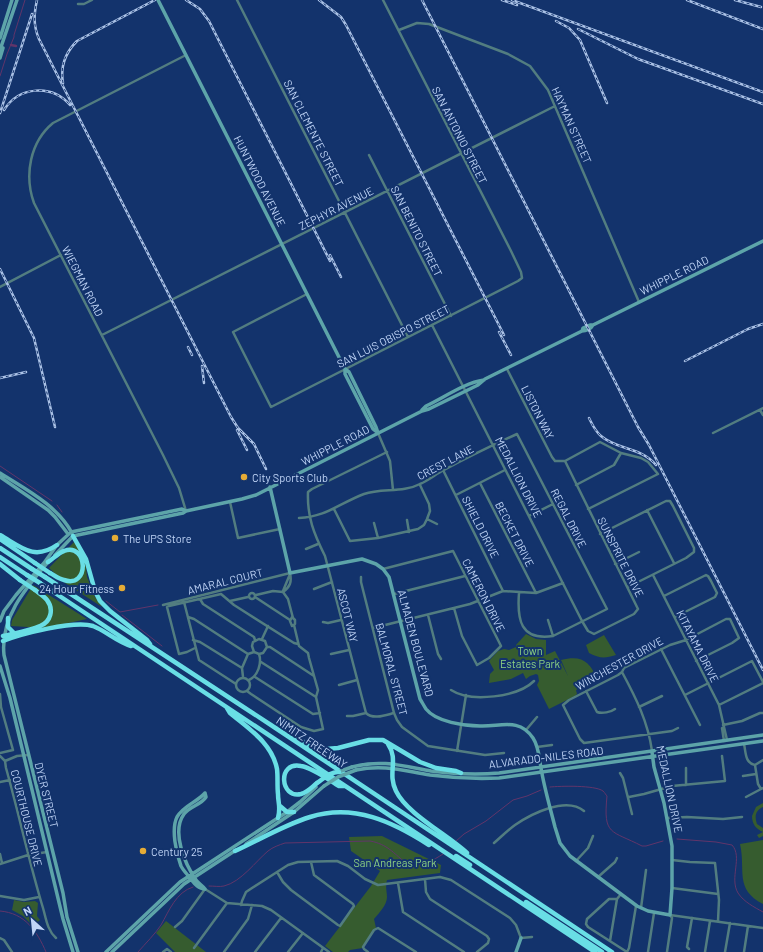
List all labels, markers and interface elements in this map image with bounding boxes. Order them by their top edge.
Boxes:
street label: SAN CLEMENTE STREET [281,77,347,189]
street label: SAN ANTONIO STREET [430,84,490,186]
street label: HAYMAN STREET [549,85,595,165]
street label: HUNTWOOD AVENUE [231,133,289,229]
street label: ZEPHYR AVENUE [297,183,376,232]
street label: SAN BENITO STREET [388,183,446,279]
street label: WIEGMAN ROAD [60,244,106,318]
street label: WHIPPLE ROAD [638,253,711,297]
street label: SAN LUIS OBISPO STREET [334,302,452,370]
street label: LISTON WAY [519,383,557,441]
street label: WHIPPLE ROAD [299,422,371,468]
street label: MEDALLION DRIVE [493,434,545,520]
street label: CREST LANE [415,442,476,482]
place label: City Sports Club [252,471,328,484]
marker: City Sports Club [239,472,249,482]
street label: REGAL DRIVE [549,486,590,550]
street label: SHIELD DRIVE [460,494,502,560]
street label: BECKET DRIVE [493,499,537,569]
street label: SUNSPRITE DRIVE [595,515,647,599]
place label: The UPS Store [123,532,192,545]
marker: The UPS Store [110,533,120,543]
street label: CAMERON DRIVE [460,556,508,634]
street label: AMARAL COURT [186,565,264,597]
place label: 24 Hour Fitness [39,582,114,595]
marker: 24 Hour Fitness [117,583,127,593]
street label: ASCOT WAY [335,587,361,643]
street label: ALMADEN BOULEVARD [395,588,437,698]
street label: KITAYAMA DRIVE [674,608,722,685]
street label: BALMORAL STREET [373,621,411,717]
street label: WINCHESTER DRIVE [573,633,665,692]
park label: Town Estates Park [500,644,561,670]
street label: NIMITZ FREEWAY [274,713,350,771]
street label: ALVARADO-NILES ROAD [488,743,604,770]
street label: MEDALLION DRIVE [654,744,686,834]
street label: DYER STREET [33,761,61,829]
street label: COURTHOUSE DRIVE [9,768,45,868]
place label: Century 25 [151,845,203,858]
marker: Century 25 [138,846,148,856]
park label: San Andreas Park [353,856,437,869]
north arrow [12,900,52,940]
text: N [21,903,33,918]

